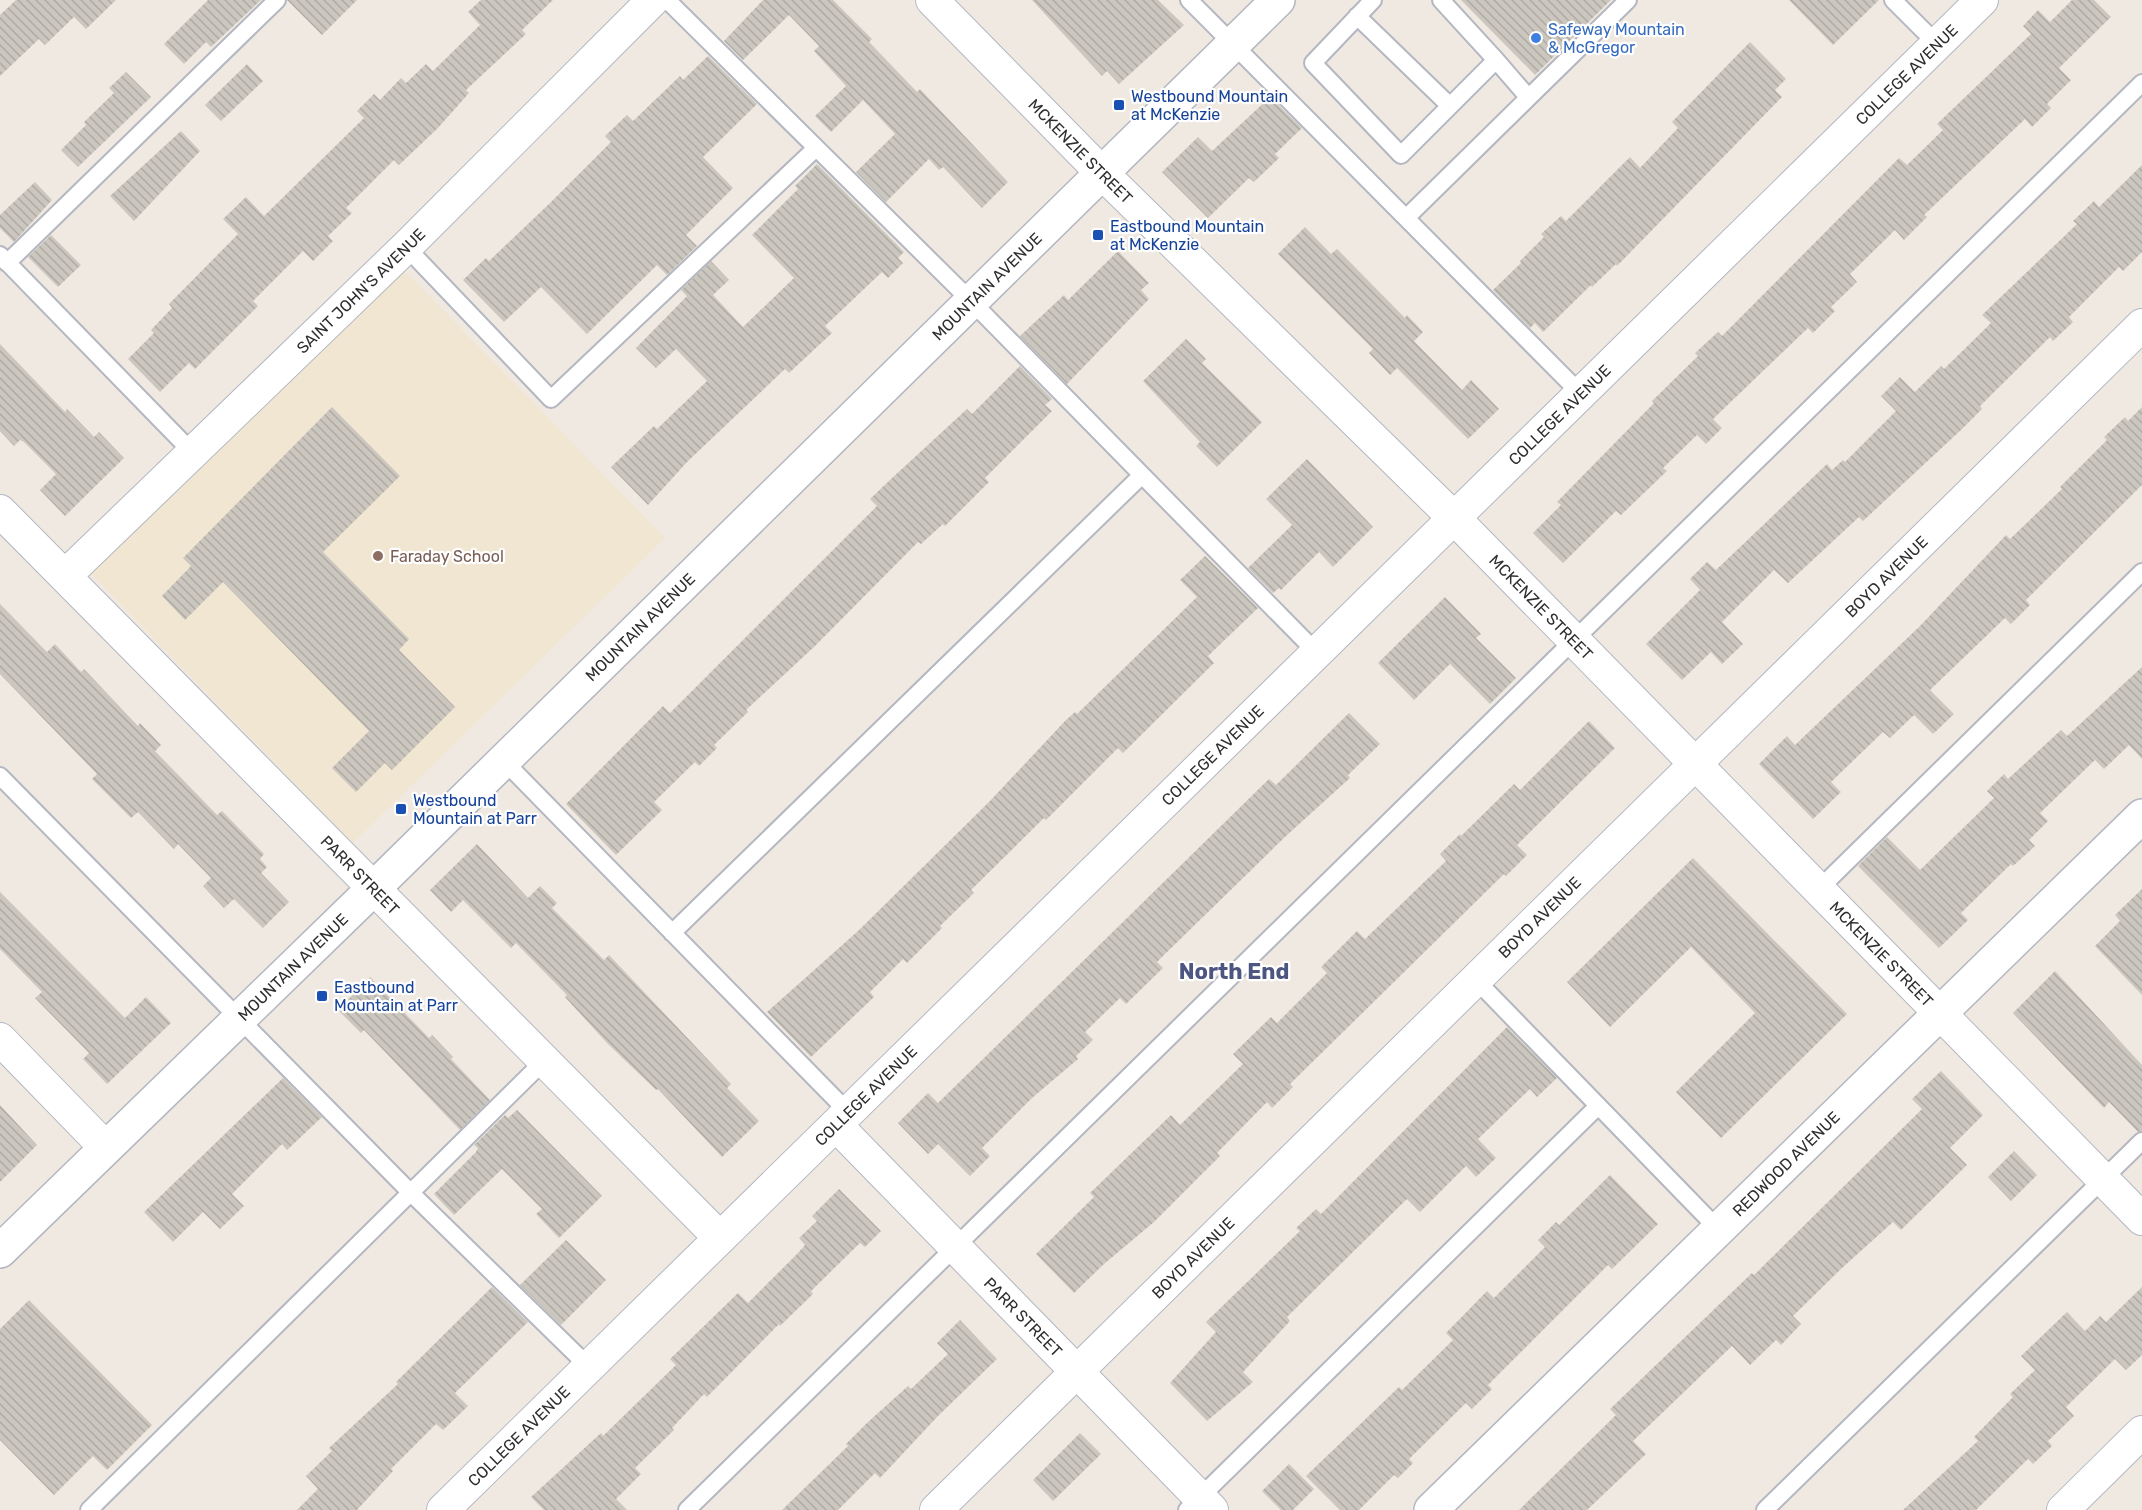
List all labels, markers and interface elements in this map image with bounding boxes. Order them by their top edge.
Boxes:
place label: Safeway Mountain & McGregor [1548,20,1685,57]
street label: COLLEGE AVENUE [1852,20,1962,129]
marker: Safeway Mountain & McGregor [1529,31,1543,45]
place label: Westbound Mountain at McKenzie [1131,87,1288,124]
street label: MCKENZIE STREET [1025,95,1136,208]
marker: Westbound Mountain at McKenzie [1112,98,1126,112]
place label: Eastbound Mountain at McKenzie [1110,217,1264,254]
street label: SAINT JOHN'S AVENUE [293,224,429,357]
marker: Eastbound Mountain at McKenzie [1091,228,1105,242]
street label: MOUNTAIN AVENUE [928,229,1046,344]
street label: COLLEGE AVENUE [1505,361,1615,469]
street label: BOYD AVENUE [1841,532,1932,621]
place label: Faraday School [390,547,504,566]
marker: Faraday School [371,549,385,563]
street label: MCKENZIE STREET [1485,551,1597,664]
street label: MOUNTAIN AVENUE [582,569,699,685]
street label: COLLEGE AVENUE [1158,701,1268,810]
place label: Westbound Mountain at Parr [413,791,537,828]
marker: Westbound Mountain at Parr [394,802,408,816]
street label: PARR STREET [317,832,403,919]
street label: BOYD AVENUE [1495,873,1585,962]
street label: MCKENZIE STREET [1826,898,1937,1011]
street label: MOUNTAIN AVENUE [234,910,352,1025]
district label: North End [1179,958,1289,985]
place label: Eastbound Mountain at Parr [334,978,458,1015]
marker: Eastbound Mountain at Parr [315,989,329,1003]
street label: COLLEGE AVENUE [811,1042,921,1150]
street label: REDWOOD AVENUE [1729,1107,1844,1220]
street label: BOYD AVENUE [1148,1213,1238,1303]
street label: PARR STREET [980,1273,1066,1361]
street label: COLLEGE AVENUE [464,1382,574,1490]

